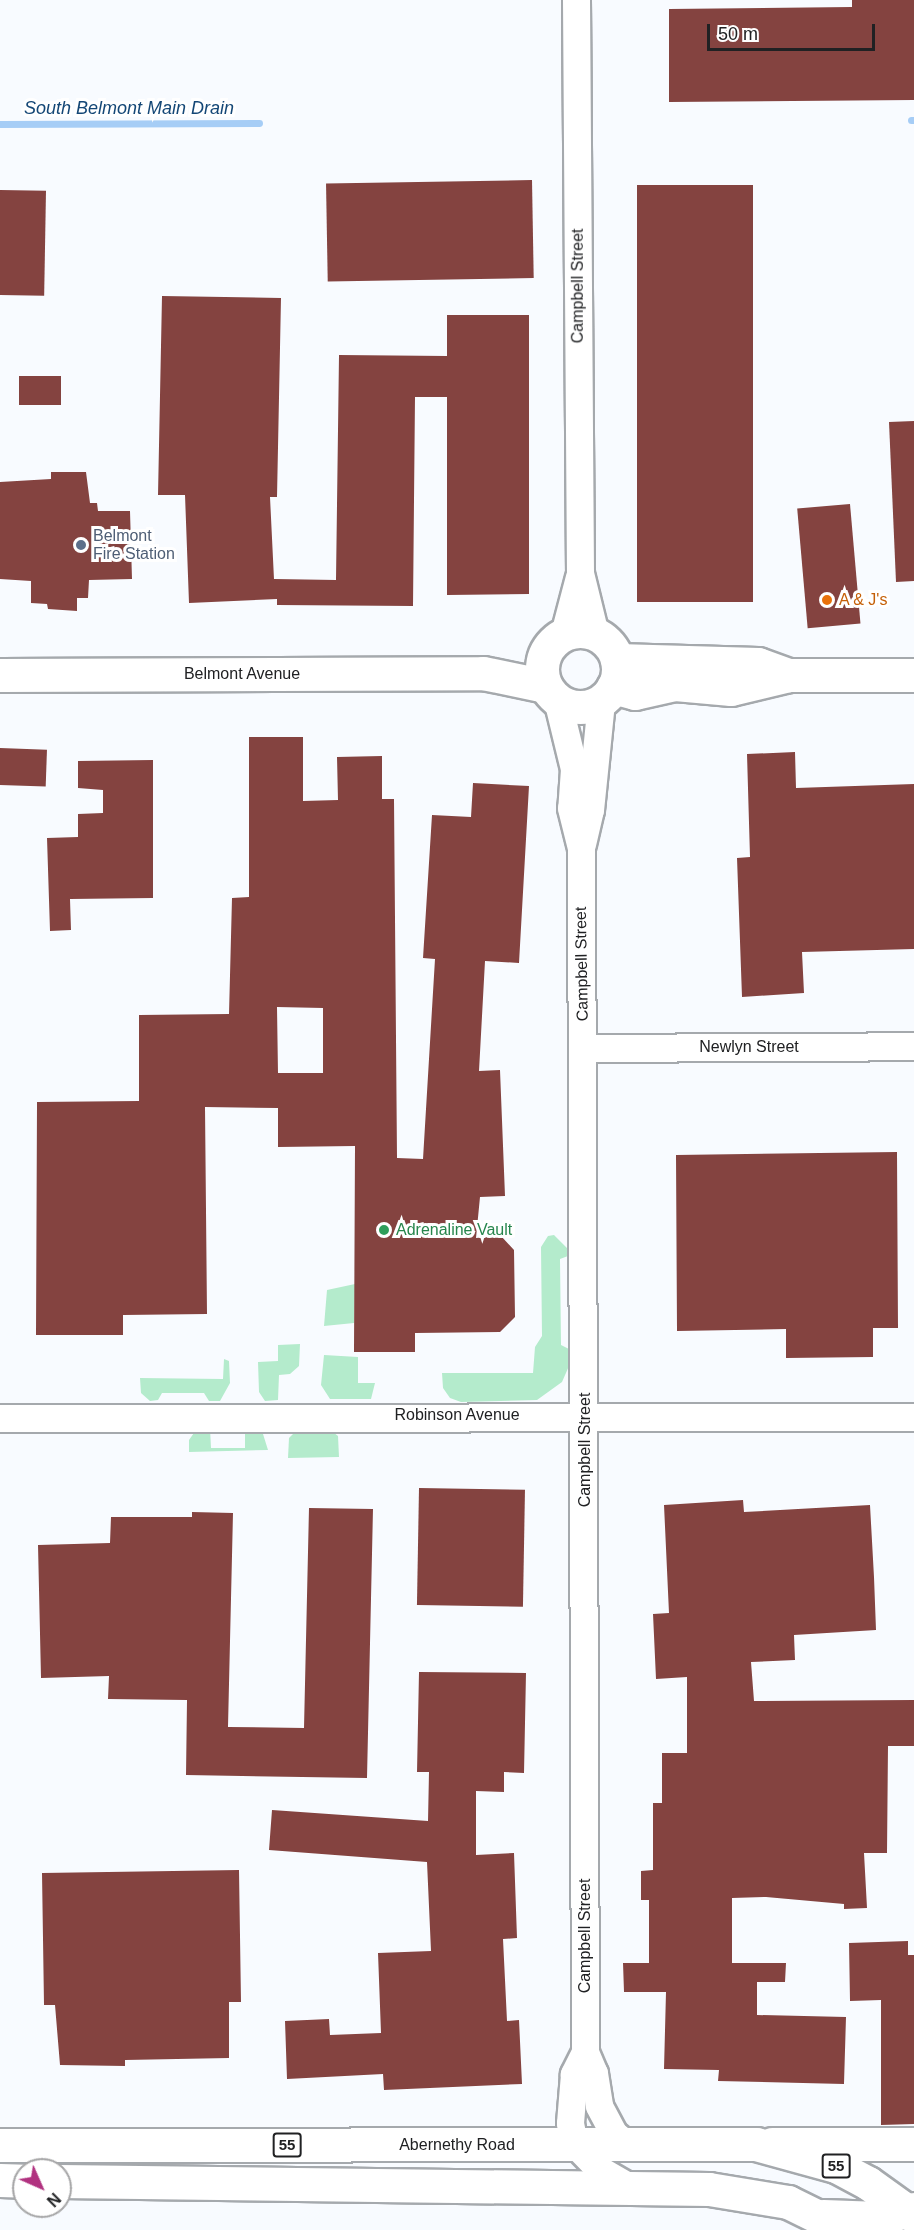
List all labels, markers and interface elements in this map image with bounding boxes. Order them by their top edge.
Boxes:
scale bar [710,12,878,50]
text: 50 m [718,24,758,44]
water label: South Belmont Main Drain [24,97,234,119]
street label: Campbell Street [568,229,588,343]
place label: Belmont Fire Station [93,526,175,564]
marker: Belmont Fire Station [74,538,88,552]
place label: A & J's [839,590,888,610]
marker: A & J's [820,593,834,607]
street label: Belmont Avenue [183,664,301,684]
street label: Campbell Street [571,906,593,1022]
street label: Newlyn Street [699,1037,799,1057]
place label: Adrenaline Vault [396,1220,512,1240]
marker: Adrenaline Vault [377,1223,391,1237]
street label: Campbell Street [575,1393,595,1507]
street label: Robinson Avenue [394,1405,520,1425]
street label: Campbell Street [575,1879,595,1993]
road number: 55 [272,2133,302,2157]
street label: Abernethy Road [399,2135,515,2155]
road number: 55 [821,2154,851,2178]
north arrow [12,2158,72,2218]
text: N [44,2190,64,2210]

